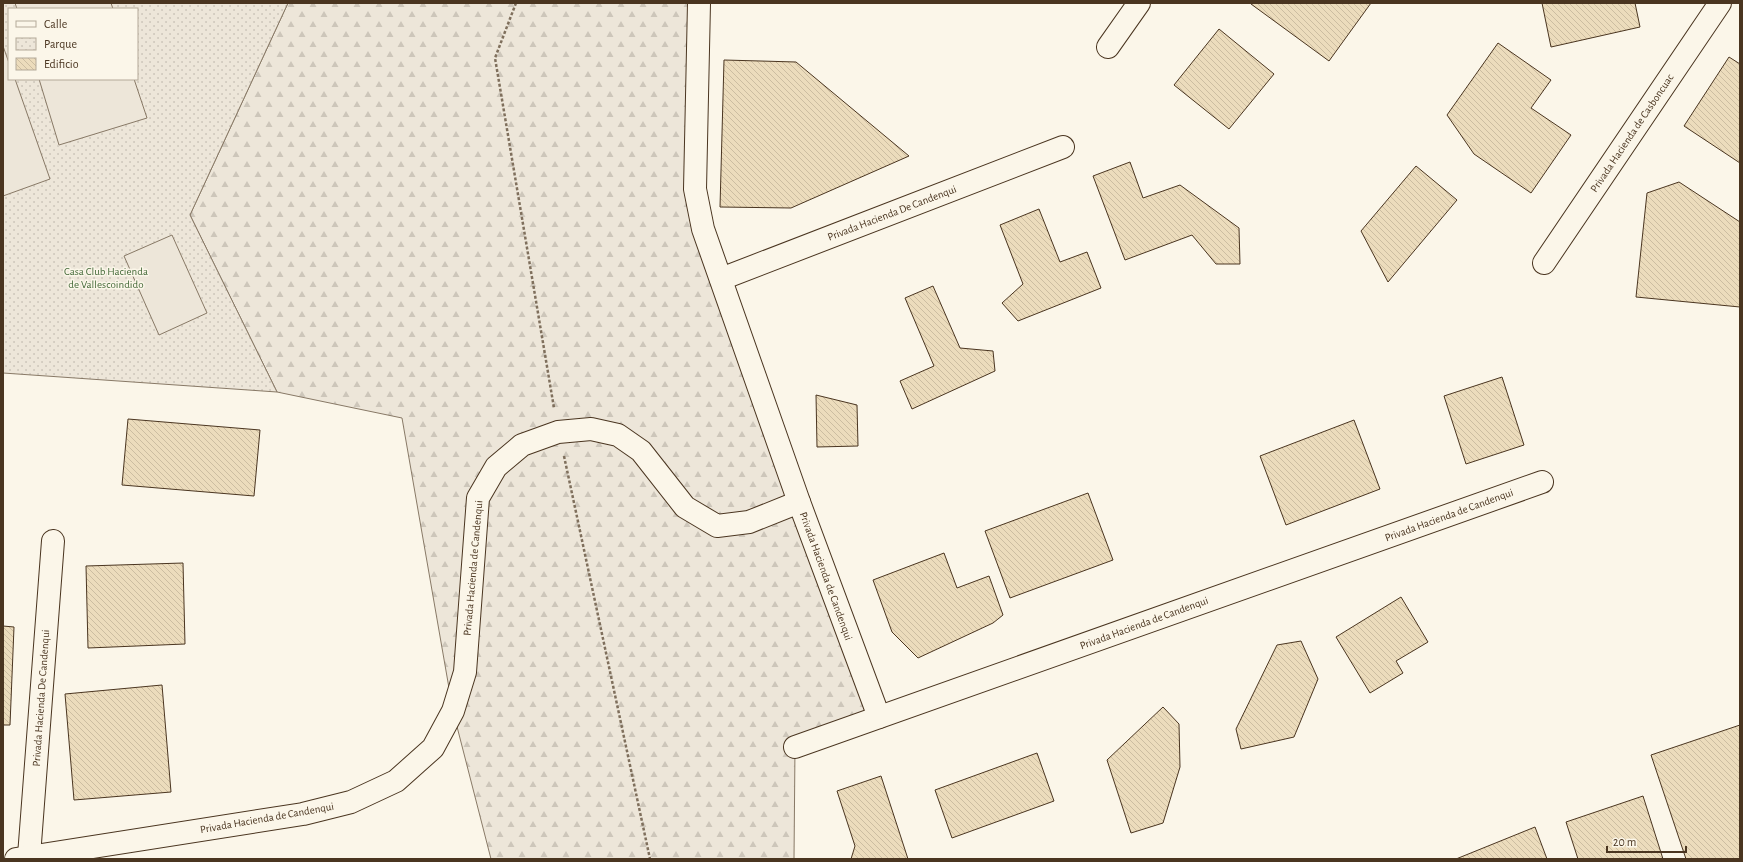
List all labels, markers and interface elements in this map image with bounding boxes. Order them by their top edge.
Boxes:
legend [8,8,138,80]
text: Calle [44,18,67,30]
text: Parque [44,38,77,50]
text: Edificio [44,58,79,70]
street label: Privada Hacienda de Casboncuac [1588,71,1676,194]
street label: Privada Hacienda De Candenqui [826,183,958,243]
park label: Casa Club Hacienda de Vallescoindido [64,266,148,290]
street label: Privada Hacienda de Candenqui [1383,487,1515,543]
street label: Privada Hacienda de Candenqui [462,500,484,636]
street label: Privada Hacienda de Candenqui [798,510,854,642]
street label: Privada Hacienda de Candenqui [1078,595,1210,651]
street label: Privada Hacienda De Candenqui [31,629,51,767]
street label: Privada Hacienda de Candenqui [199,801,335,835]
scale bar [1607,828,1686,854]
text: 20 m [1613,836,1636,848]

